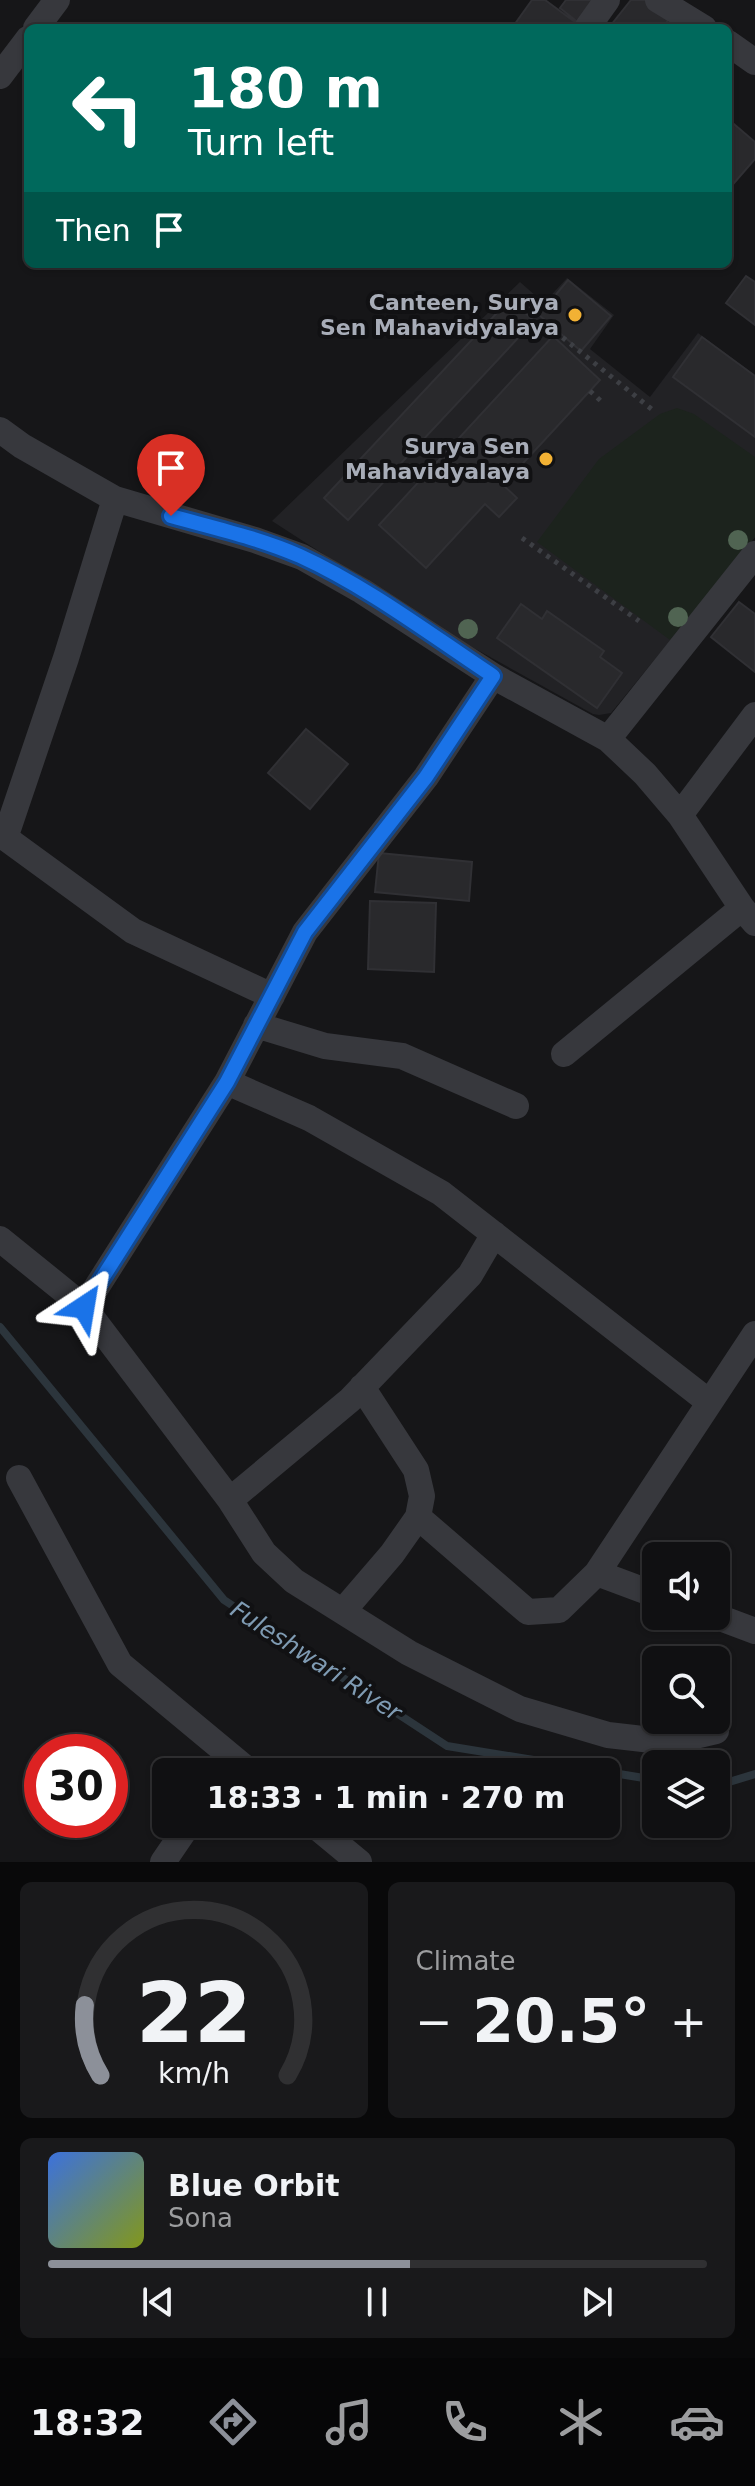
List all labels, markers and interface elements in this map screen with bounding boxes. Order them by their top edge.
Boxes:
text: 180 m [188,55,383,120]
icon: left [56,56,160,160]
text: Turn left [188,122,334,163]
icon: arrive [147,208,191,252]
text: Then [56,213,131,248]
place label: Canteen, Surya Sen Mahavidyalaya [320,290,559,340]
marker: Canteen, Surya Sen Mahavidyalaya [566,306,584,324]
pin [137,434,205,516]
place label: Surya Sen Mahavidyalaya [345,434,530,484]
icon: arrive [149,446,193,490]
marker: Surya Sen Mahavidyalaya [537,450,555,468]
position arrow [42,1265,126,1349]
map controls [642,1542,730,1838]
button: sound [642,1542,730,1630]
water label: Fuleshwari River [225,1595,408,1728]
button: search [642,1646,730,1734]
speed limit sign: 30 [24,1734,128,1838]
button: layers [642,1750,730,1838]
text: 18:33 · 1 min · 270 m [207,1780,565,1815]
text: Climate [416,1946,516,1976]
text: 22 [136,1965,252,2062]
text: 20.5° [472,1986,650,2056]
text: − [416,1996,452,2047]
text: + [670,1996,707,2047]
text: km/h [158,2056,230,2090]
text: Blue Orbit [168,2168,340,2203]
text: Sona [168,2203,233,2233]
icon: previous [136,2280,180,2324]
icon: pause [355,2280,399,2324]
icon: next [575,2280,619,2324]
icon: directions [205,2394,261,2450]
icon: music [321,2394,377,2450]
icon: phone [437,2394,493,2450]
icon: climate [553,2394,609,2450]
icon: car [669,2394,725,2450]
text: 18:32 [30,2402,145,2443]

